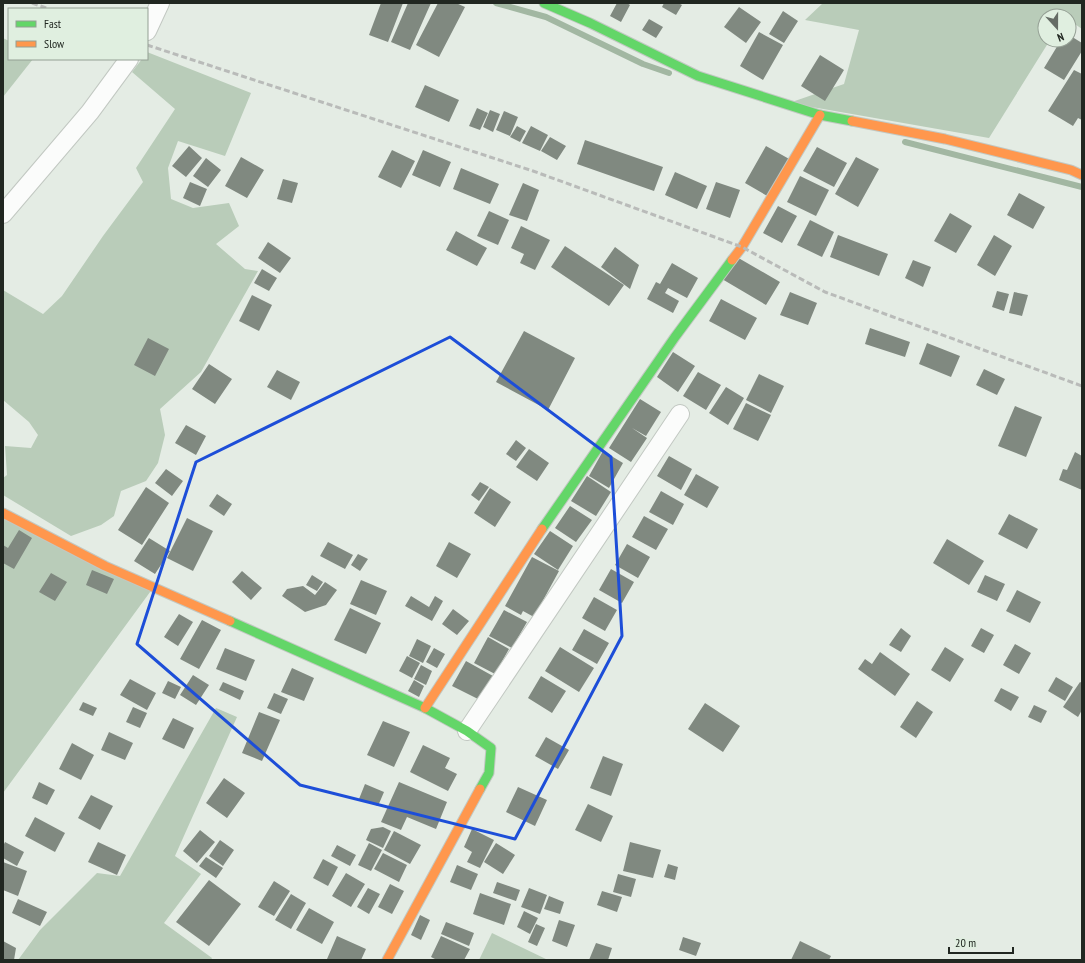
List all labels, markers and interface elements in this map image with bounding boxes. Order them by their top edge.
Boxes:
legend [8,8,148,60]
north arrow [1037,8,1077,48]
text: Fast [44,16,62,31]
text: N [1055,30,1066,45]
text: Slow [44,36,65,51]
scale bar [949,929,1013,955]
text: 20 m [955,935,976,950]

